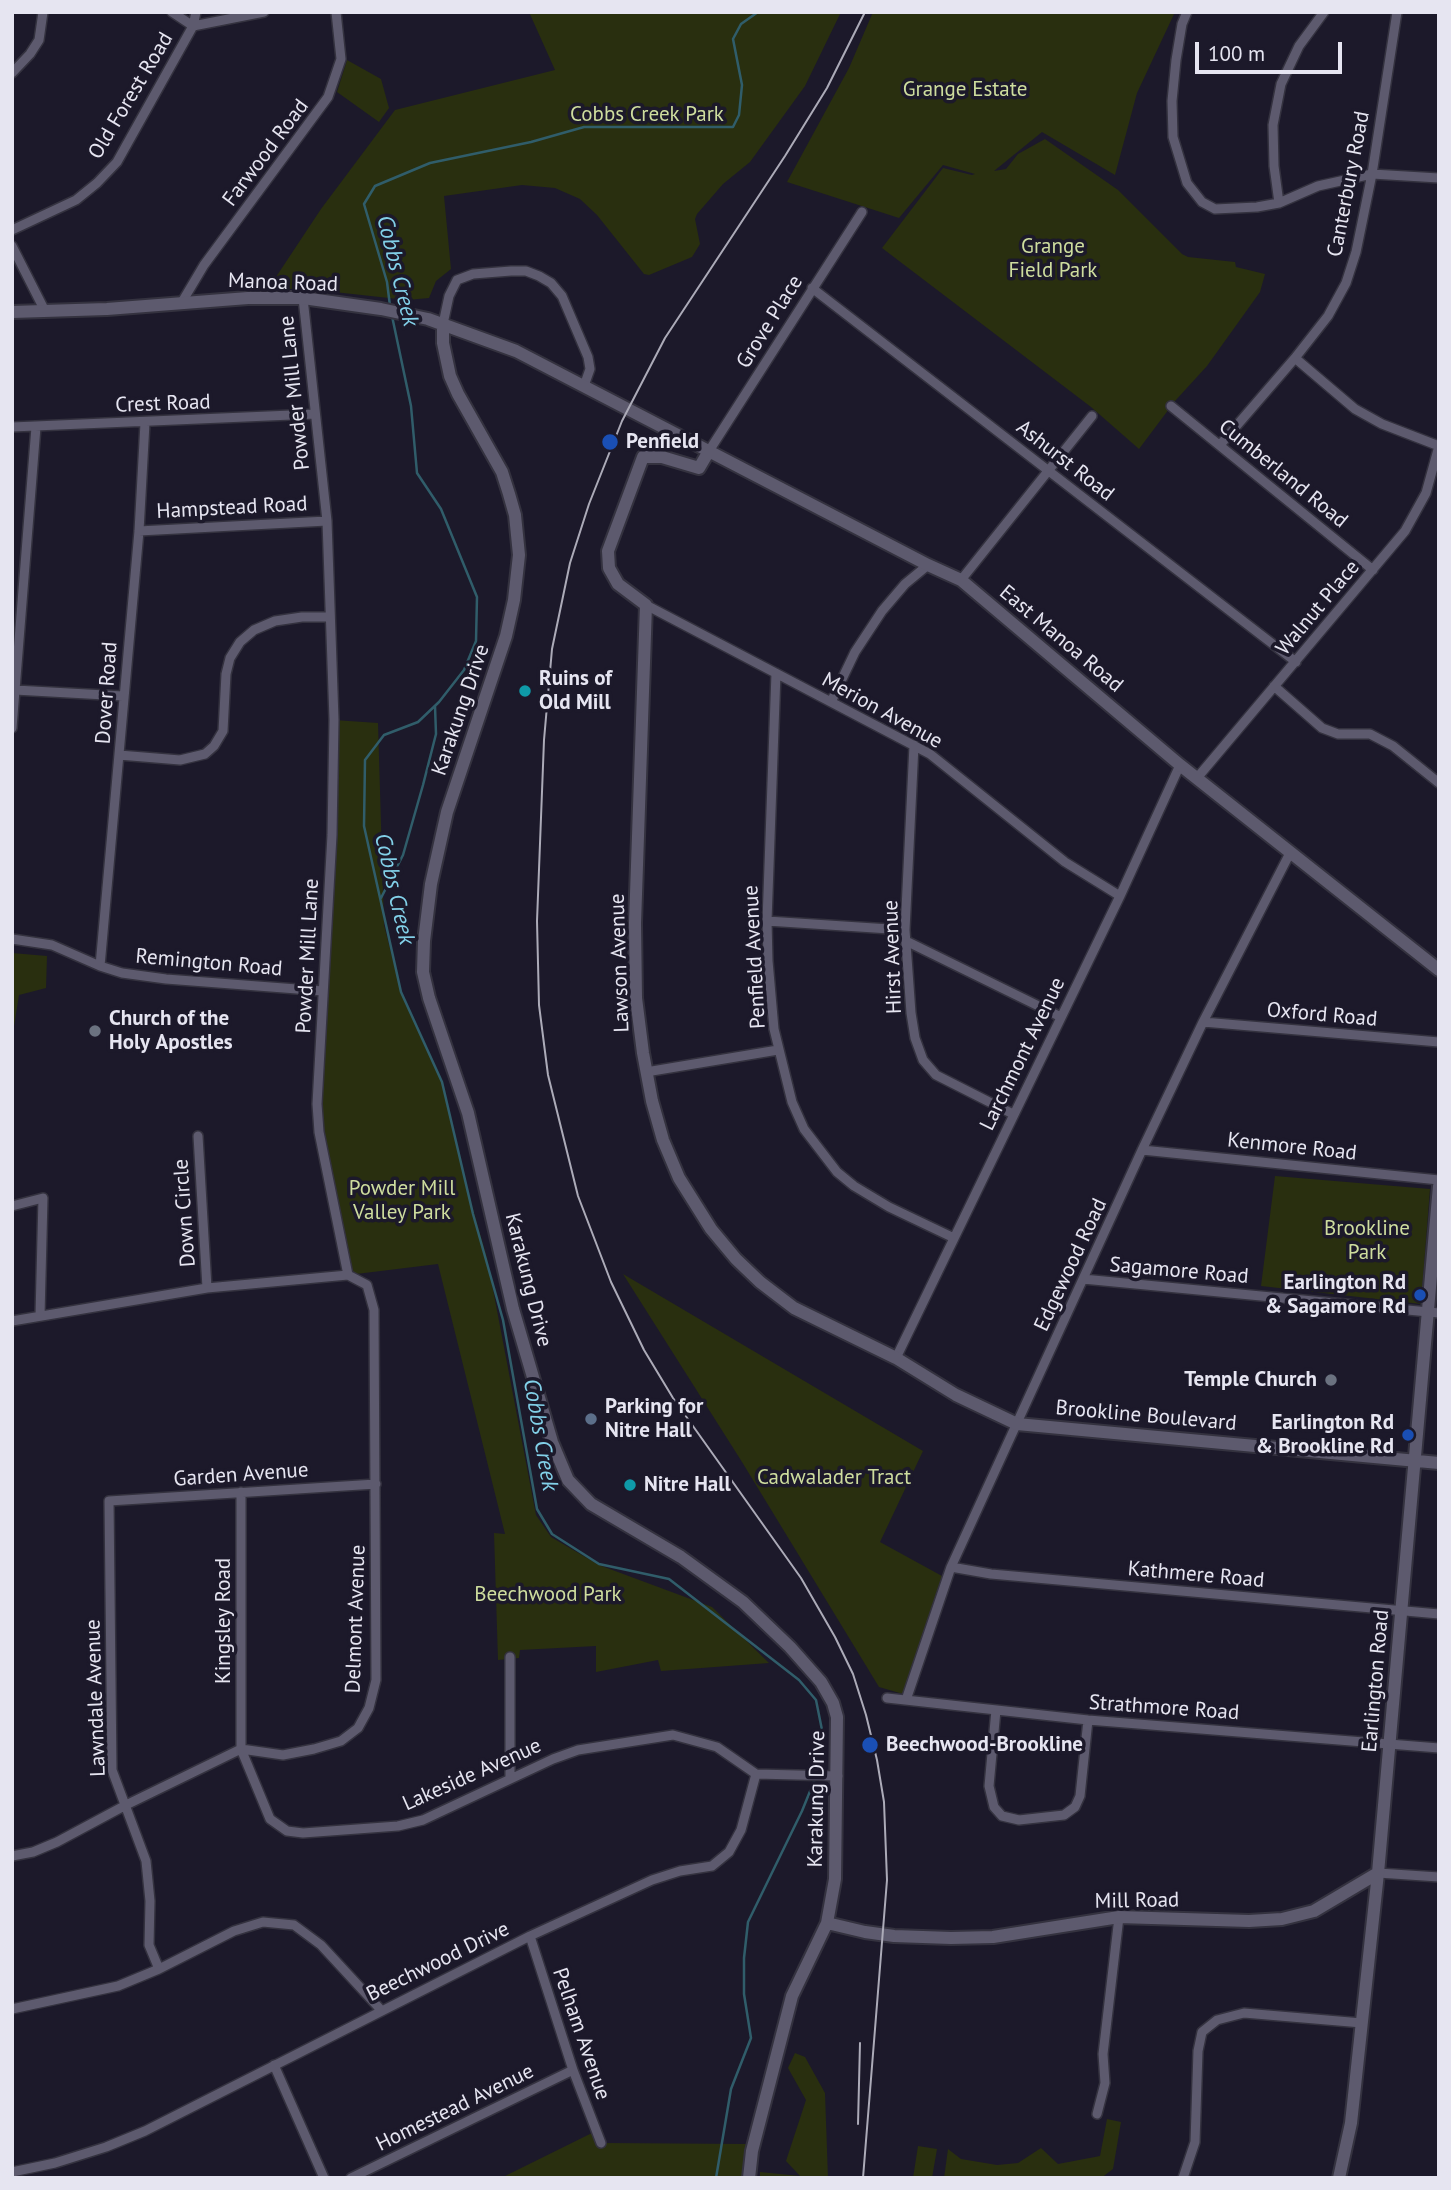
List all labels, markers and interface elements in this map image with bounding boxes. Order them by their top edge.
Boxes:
street label: Old Forest Road [83,28,179,164]
scale bar [1199,28,1346,72]
text: 100 m [1208,40,1265,67]
park label: Grange Estate [903,77,1027,103]
street label: Farwood Road [218,95,314,211]
park label: Cobbs Creek Park [570,102,724,128]
street label: Canterbury Road [1323,109,1375,259]
water label: Cobbs Creek [370,213,424,329]
park label: Grange Field Park [1009,234,1097,284]
street label: Manoa Road [227,268,339,298]
street label: Grove Place [731,271,809,373]
street label: Powder Mill Lane [274,314,316,472]
street label: Crest Road [115,390,211,418]
street label: Cumberland Road [1213,414,1353,534]
street label: Ashurst Road [1011,415,1119,507]
place label: Penfield [626,429,699,455]
marker: Penfield [600,432,620,452]
street label: Hampstead Road [156,491,308,525]
street label: Walnut Place [1271,555,1365,661]
street label: East Manoa Road [994,580,1128,698]
street label: Dover Road [91,641,123,745]
street label: Karakung Drive [427,641,495,779]
place label: Ruins of Old Mill [539,666,612,716]
street label: Merion Avenue [817,668,947,754]
marker: Ruins of Old Mill [517,683,533,699]
water label: Cobbs Creek [368,831,420,947]
street label: Powder Mill Lane [291,878,325,1034]
street label: Penfield Avenue [739,885,771,1029]
street label: Lawson Avenue [605,893,635,1033]
street label: Hirst Avenue [878,900,908,1014]
street label: Remington Road [135,944,283,982]
street label: Larchmont Avenue [975,973,1071,1135]
street label: Oxford Road [1266,998,1378,1032]
place label: Church of the Holy Apostles [109,1006,233,1056]
marker: Church of the Holy Apostles [87,1023,103,1039]
street label: Kenmore Road [1226,1128,1358,1166]
street label: Down Circle [169,1158,201,1268]
park label: Powder Mill Valley Park [349,1176,455,1226]
street label: Edgewood Road [1029,1195,1113,1335]
street label: Karakung Drive [499,1210,557,1350]
park label: Brookline Park [1324,1216,1410,1266]
street label: Sagamore Road [1108,1252,1250,1290]
place label: Earlington Rd & Sagamore Rd [1265,1270,1406,1320]
marker: Earlington Rd & Sagamore Rd [1412,1287,1428,1303]
place label: Temple Church [1184,1367,1317,1393]
marker: Temple Church [1323,1372,1339,1388]
water label: Cobbs Creek [517,1377,563,1493]
place label: Parking for Nitre Hall [605,1394,703,1444]
street label: Brookline Boulevard [1054,1396,1238,1436]
place label: Earlington Rd & Brookline Rd [1256,1410,1394,1460]
marker: Parking for Nitre Hall [583,1411,599,1427]
marker: Earlington Rd & Brookline Rd [1400,1427,1416,1443]
street label: Garden Avenue [173,1458,309,1492]
park label: Cadwalader Tract [757,1465,911,1491]
place label: Nitre Hall [644,1472,731,1498]
marker: Nitre Hall [622,1477,638,1493]
street label: Delmont Avenue [341,1544,371,1694]
street label: Kathmere Road [1127,1556,1265,1594]
street label: Kingsley Road [211,1558,237,1684]
park label: Beechwood Park [474,1582,622,1608]
street label: Earlington Road [1357,1609,1395,1753]
street label: Lawndale Avenue [81,1619,111,1777]
street label: Strathmore Road [1088,1690,1240,1726]
street label: Karakung Drive [803,1730,831,1868]
place label: Beechwood-Brookline [886,1732,1083,1758]
street label: Lakeside Avenue [399,1733,545,1817]
marker: Beechwood-Brookline [860,1735,880,1755]
street label: Mill Road [1095,1888,1179,1914]
street label: Beechwood Drive [362,1917,514,2007]
street label: Pelham Avenue [547,1965,615,2103]
street label: Homestead Avenue [372,2059,538,2157]

